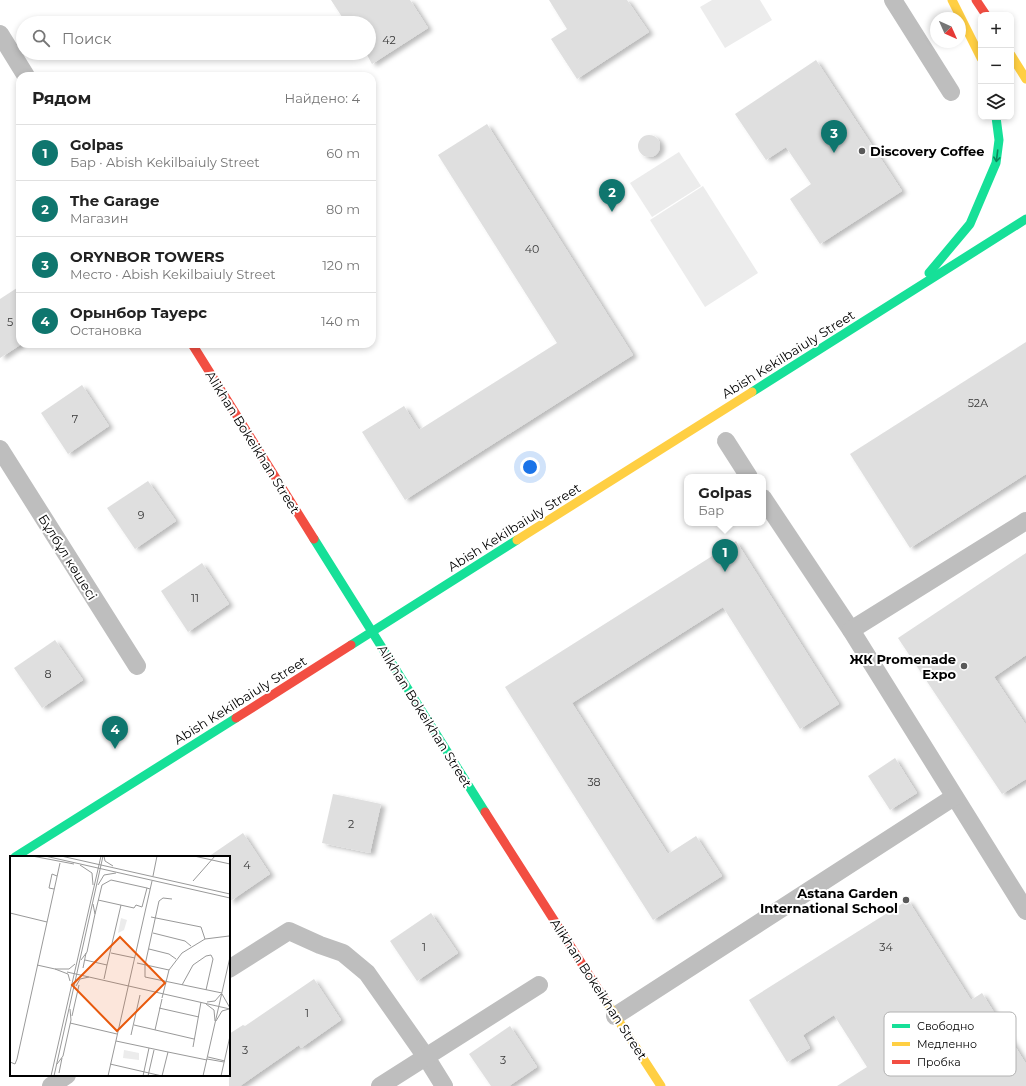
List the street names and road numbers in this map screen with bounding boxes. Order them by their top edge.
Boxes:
street label: Abish Kekilbaiuly Street [719,307,857,401]
street label: Alikhan Bokeikhan Street [202,368,304,516]
street label: Abish Kekilbaiuly Street [445,480,583,574]
street label: Бұлбұл көшесі [35,511,101,603]
street label: Alikhan Bokeikhan Street [374,642,476,790]
street label: Abish Kekilbaiuly Street [171,653,309,747]
street label: Alikhan Bokeikhan Street [547,915,651,1063]

